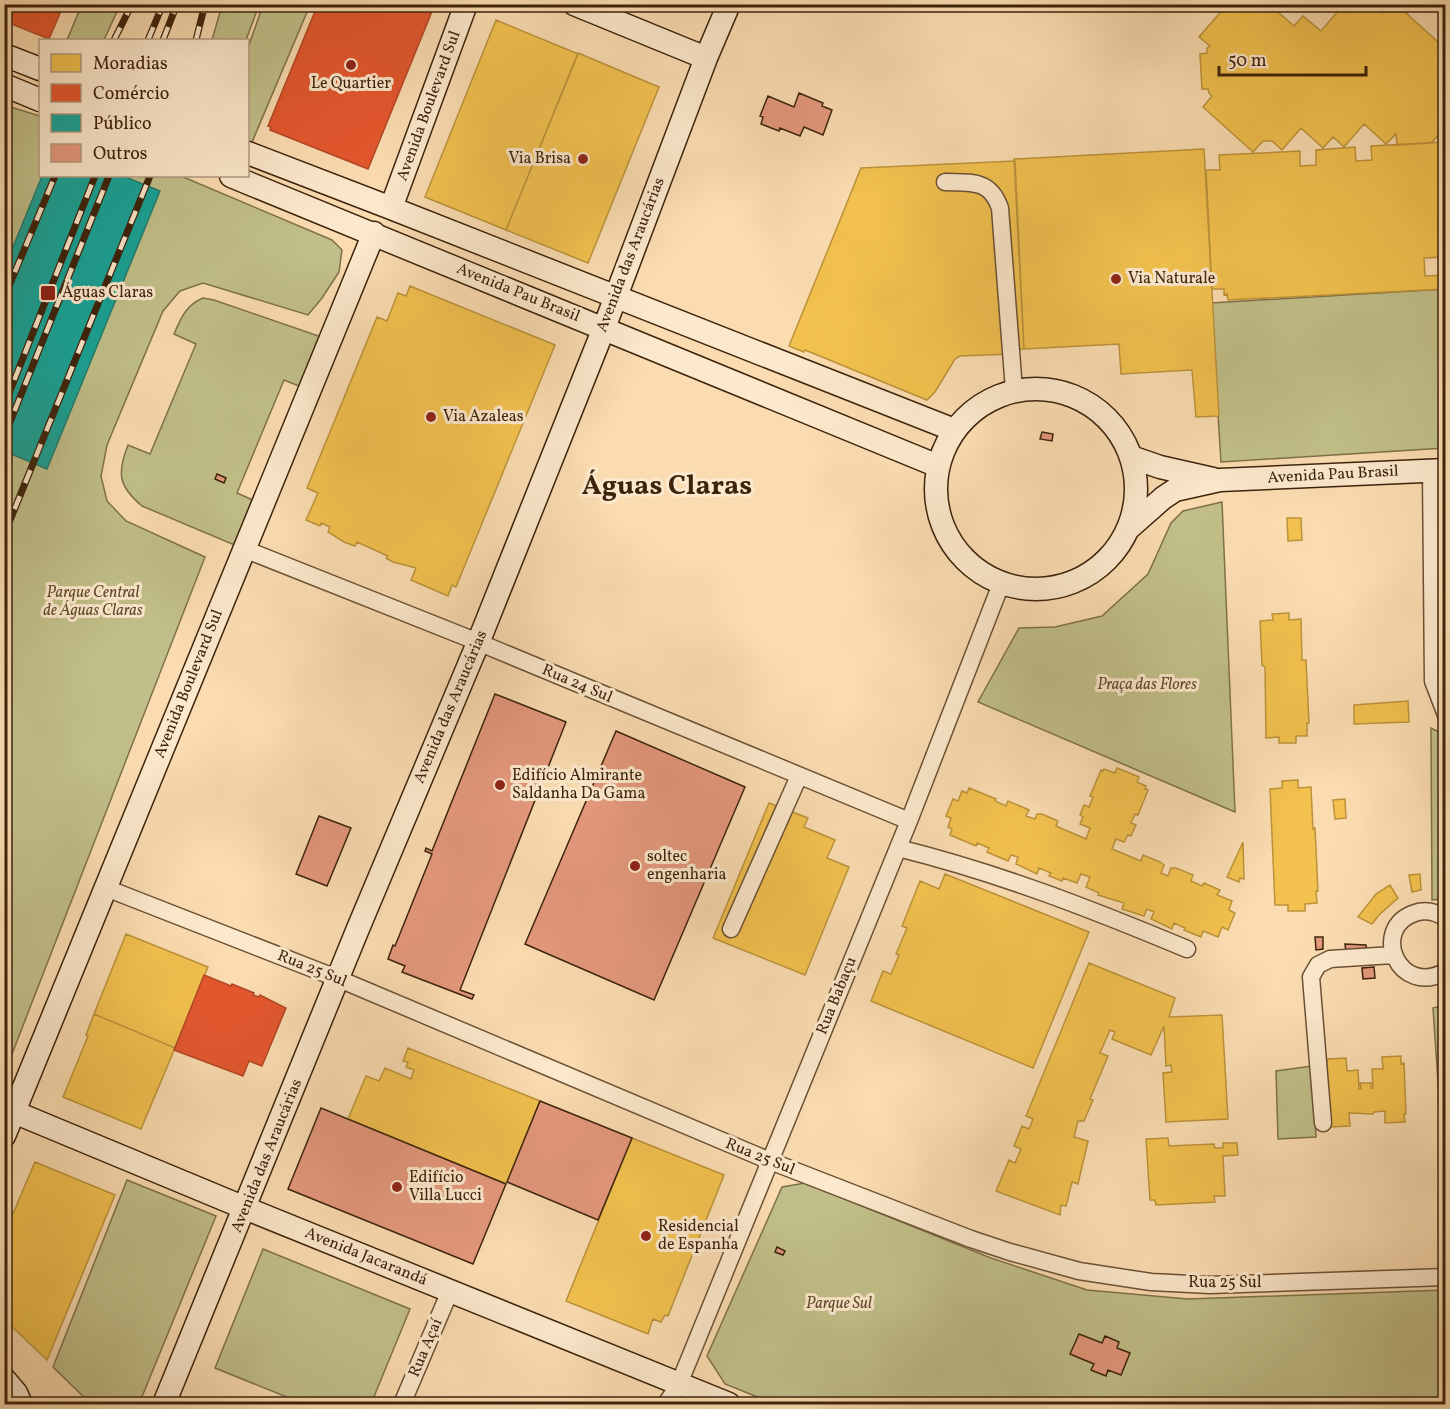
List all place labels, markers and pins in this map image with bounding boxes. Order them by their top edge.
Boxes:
marker: Le Quartier [344,58,358,72]
place label: Le Quartier [311,73,391,95]
place label: Via Brisa [509,148,571,170]
marker: Via Brisa [576,152,590,166]
place label: Via Naturale [1128,268,1215,290]
marker: Via Naturale [1109,272,1123,286]
place label: Águas Claras [62,282,153,304]
marker: Águas Claras [39,284,57,302]
place label: Via Azaleas [443,406,524,428]
marker: Via Azaleas [424,410,438,424]
place label: Edifício Almirante Saldanha Da Gama [512,765,646,805]
marker: Edifício Almirante Saldanha Da Gama [493,778,507,792]
place label: soltec engenharia [647,846,726,886]
marker: soltec engenharia [628,859,642,873]
place label: Edifício Villa Lucci [409,1167,482,1207]
marker: Edifício Villa Lucci [390,1180,404,1194]
place label: Residencial de Espanha [658,1216,739,1256]
marker: Residencial de Espanha [639,1229,653,1243]

